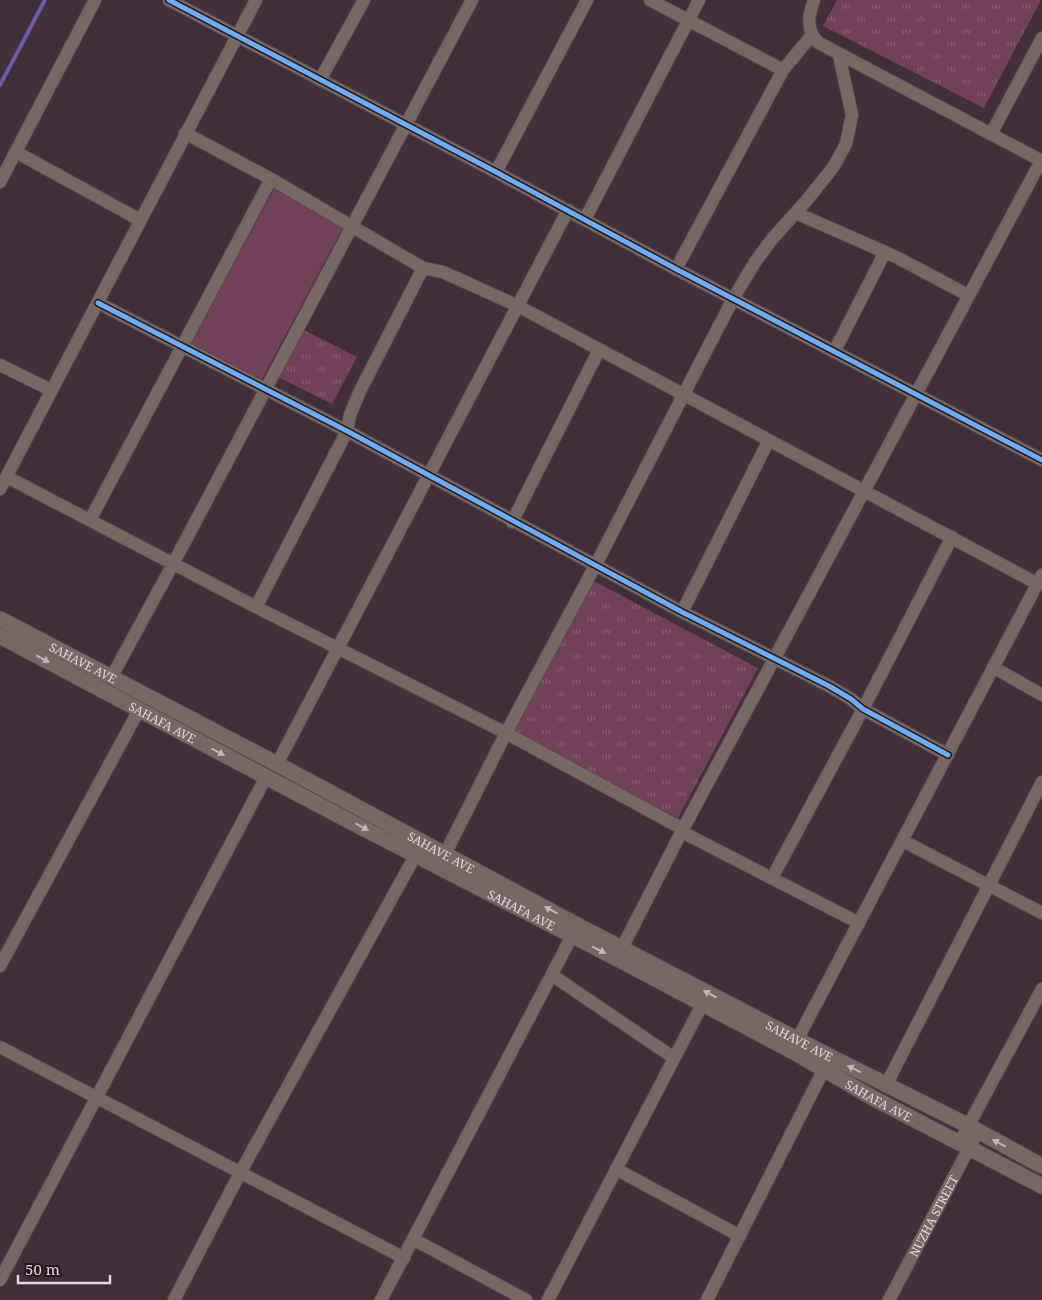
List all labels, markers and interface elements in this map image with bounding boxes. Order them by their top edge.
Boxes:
street label: SAHAVE AVE [47,638,120,687]
one-way arrow [36,655,50,663]
street label: SAHAFA AVE [126,697,199,747]
one-way arrow [210,748,225,756]
one-way arrow [354,823,369,831]
street label: SAHAVE AVE [405,827,478,877]
street label: SAHAFA AVE [485,885,558,934]
one-way arrow [544,906,557,915]
one-way arrow [592,946,606,954]
one-way arrow [703,990,717,998]
street label: SAHAVE AVE [763,1016,836,1065]
one-way arrow [847,1065,861,1073]
street label: SAHAFA AVE [842,1075,915,1125]
one-way arrow [992,1138,1006,1147]
street label: NUZHA STREET [905,1172,962,1260]
scale bar [18,1252,110,1284]
text: 50 m [25,1259,60,1279]

